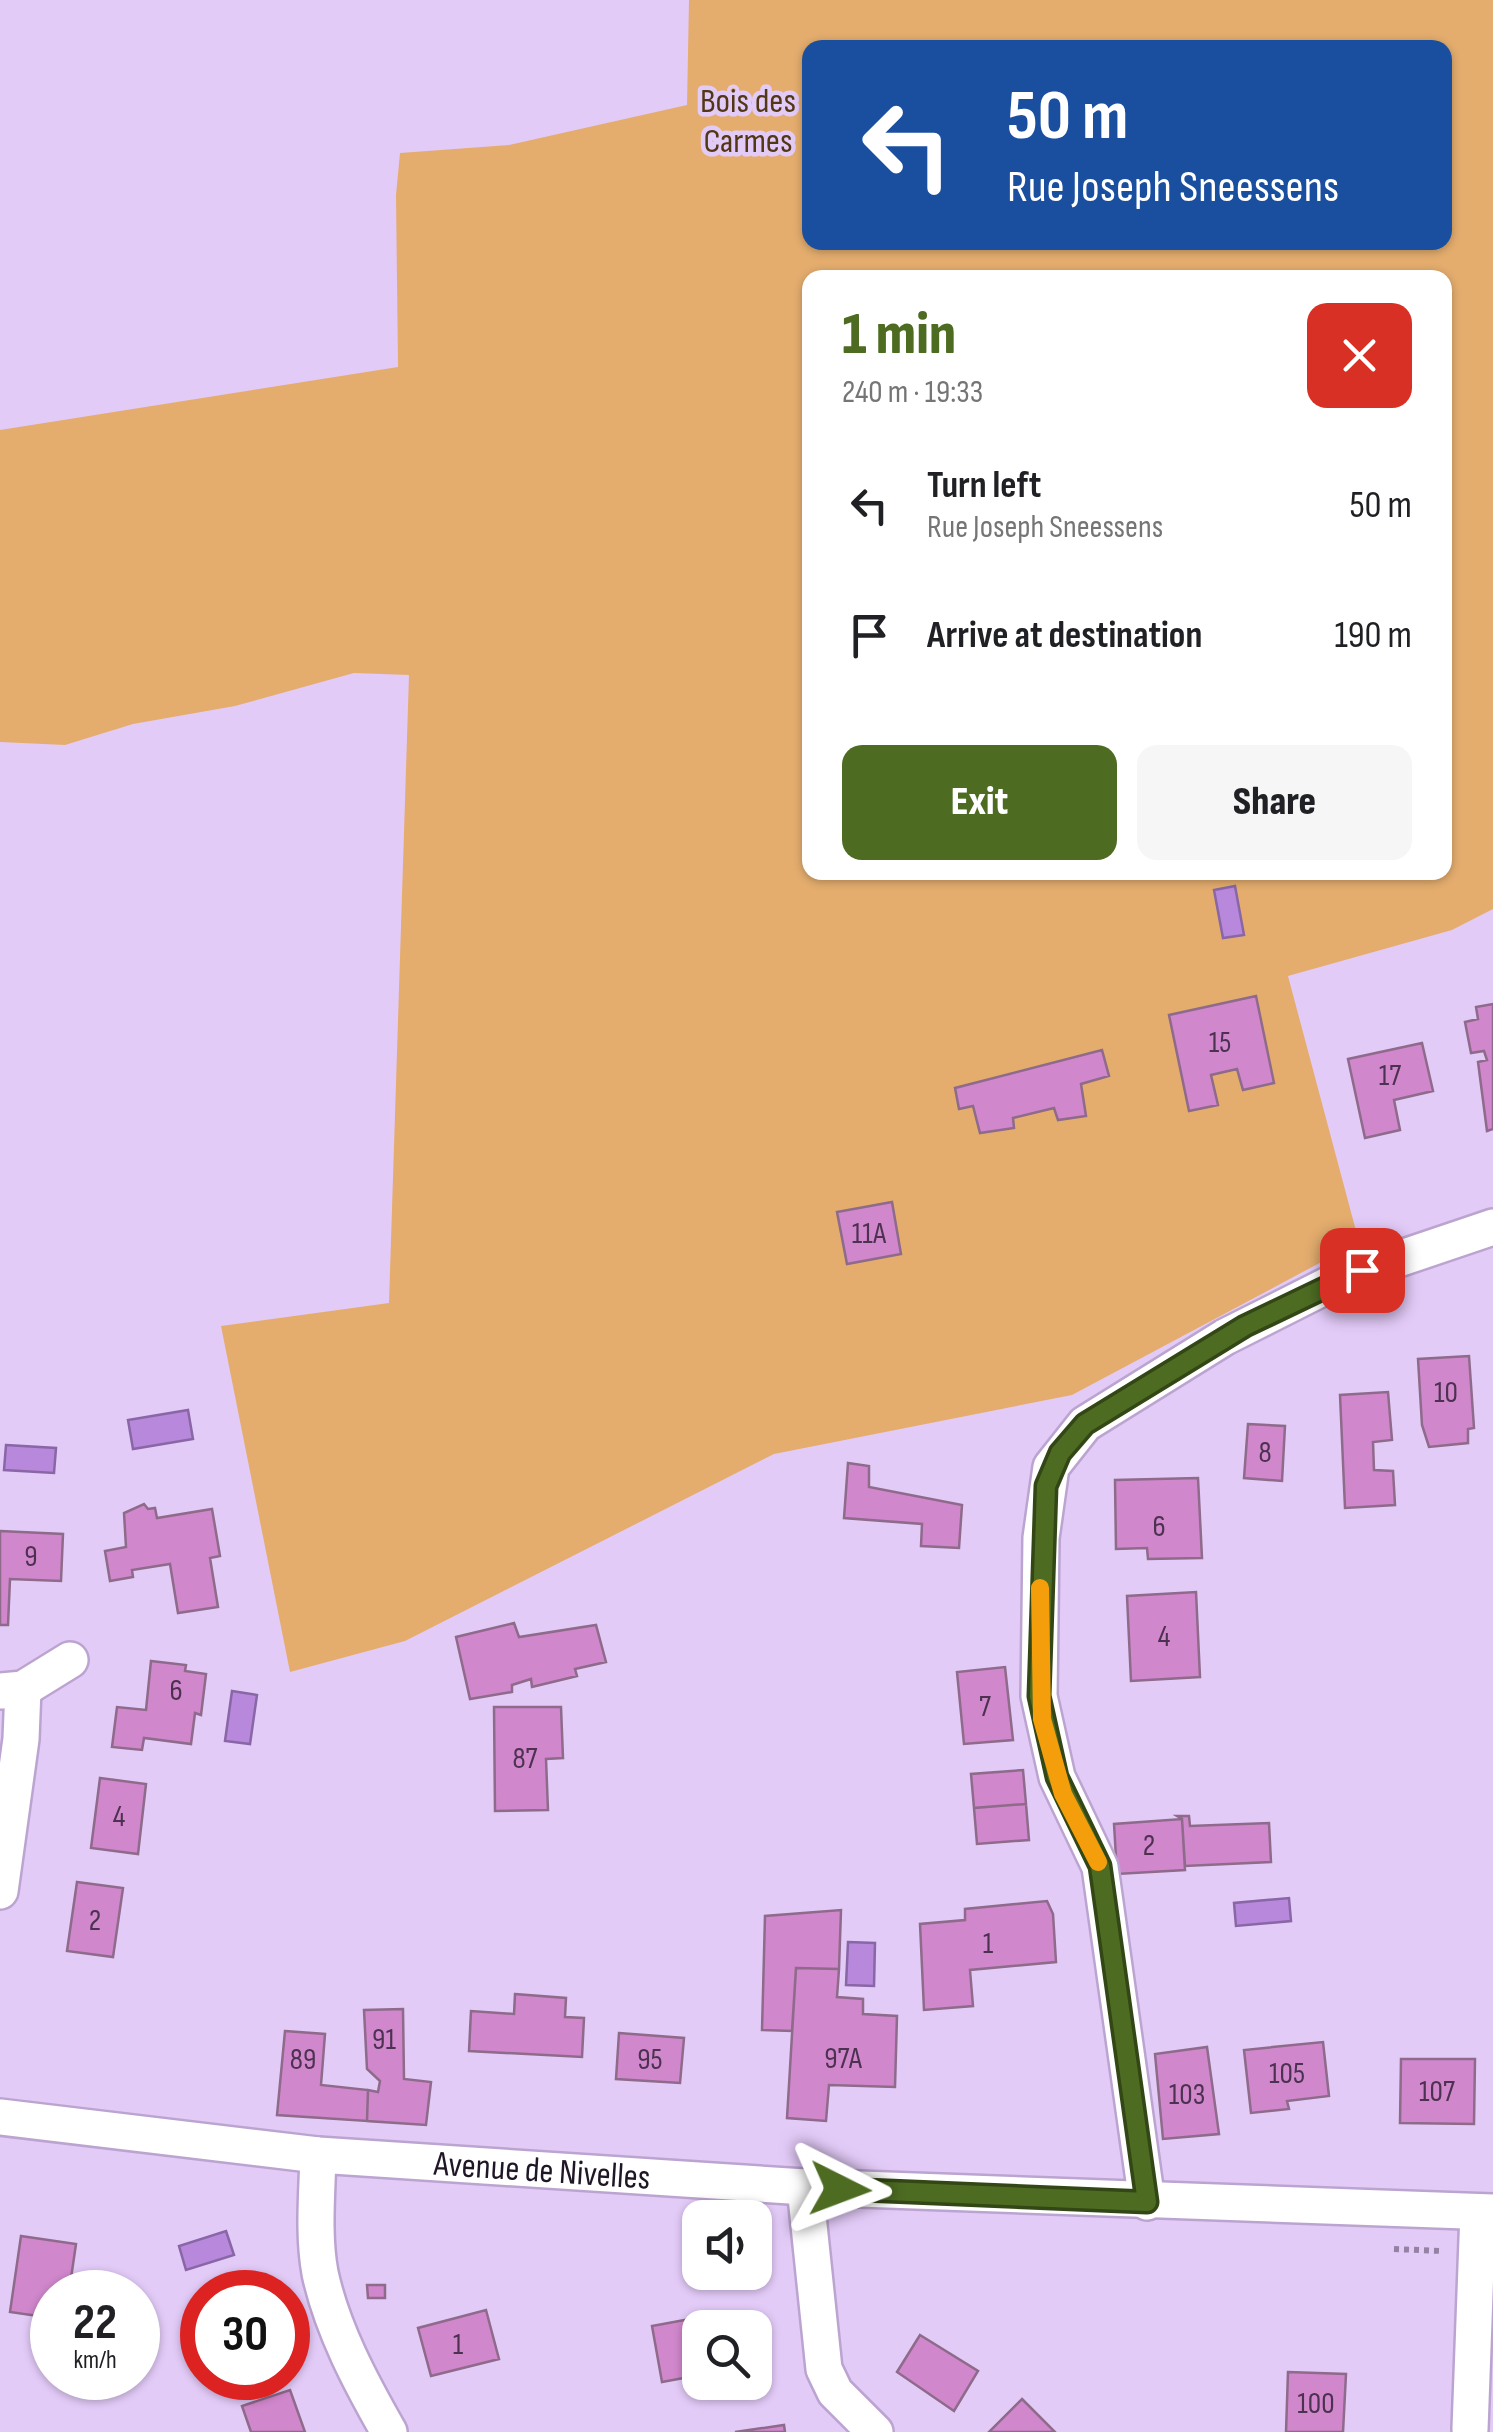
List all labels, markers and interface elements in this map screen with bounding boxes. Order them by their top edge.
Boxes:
text: 50 m [1007,75,1128,159]
park label: Bois des Carmes [700,80,796,163]
icon: left [842,80,972,210]
text: Rue Joseph Sneessens [1007,160,1339,215]
text: 1 min [842,299,956,371]
button: close [1307,303,1412,408]
text: 240 m · 19:33 [842,373,983,412]
text: Turn left [927,463,1041,508]
icon: left [842,478,897,533]
text: 50 m [1349,483,1412,528]
text: Rue Joseph Sneessens [927,508,1163,547]
icon: arrive [842,608,897,663]
text: Arrive at destination [927,613,1202,658]
text: 190 m [1334,613,1412,658]
button: Exit [842,745,1117,860]
button: Share [1137,745,1412,860]
house number: 15 [1209,1025,1231,1061]
house number: 17 [1379,1058,1401,1094]
house number: 11A [852,1216,886,1252]
pin [1320,1228,1405,1313]
icon: arrive [1335,1243,1390,1298]
house number: 10 [1434,1375,1458,1411]
house number: 8 [1258,1435,1272,1471]
house number: 6 [1152,1509,1166,1545]
house number: 9 [24,1539,38,1575]
house number: 4 [1158,1619,1170,1655]
house number: 6 [169,1673,183,1709]
house number: 7 [979,1689,991,1725]
house number: 87 [512,1741,538,1777]
house number: 4 [113,1799,125,1835]
house number: 2 [1143,1828,1155,1864]
house number: 2 [89,1903,101,1939]
house number: 1 [983,1926,994,1962]
house number: 91 [372,2022,396,2058]
house number: 97A [824,2041,862,2077]
house number: 89 [290,2042,316,2078]
house number: 95 [637,2042,663,2078]
house number: 105 [1269,2056,1305,2092]
house number: 107 [1419,2074,1455,2110]
house number: 103 [1169,2077,1205,2113]
position arrow [788,2137,892,2241]
street label: Avenue de Nivelles [432,2143,652,2200]
map controls [682,2200,772,2400]
button: sound [682,2200,772,2290]
speed limit sign: 30 [180,2270,310,2400]
text: 22 [73,2293,117,2353]
button: search [682,2310,772,2400]
house number: 1 [453,2327,464,2363]
text: km/h [73,2345,117,2376]
house number: 100 [1297,2386,1335,2422]

